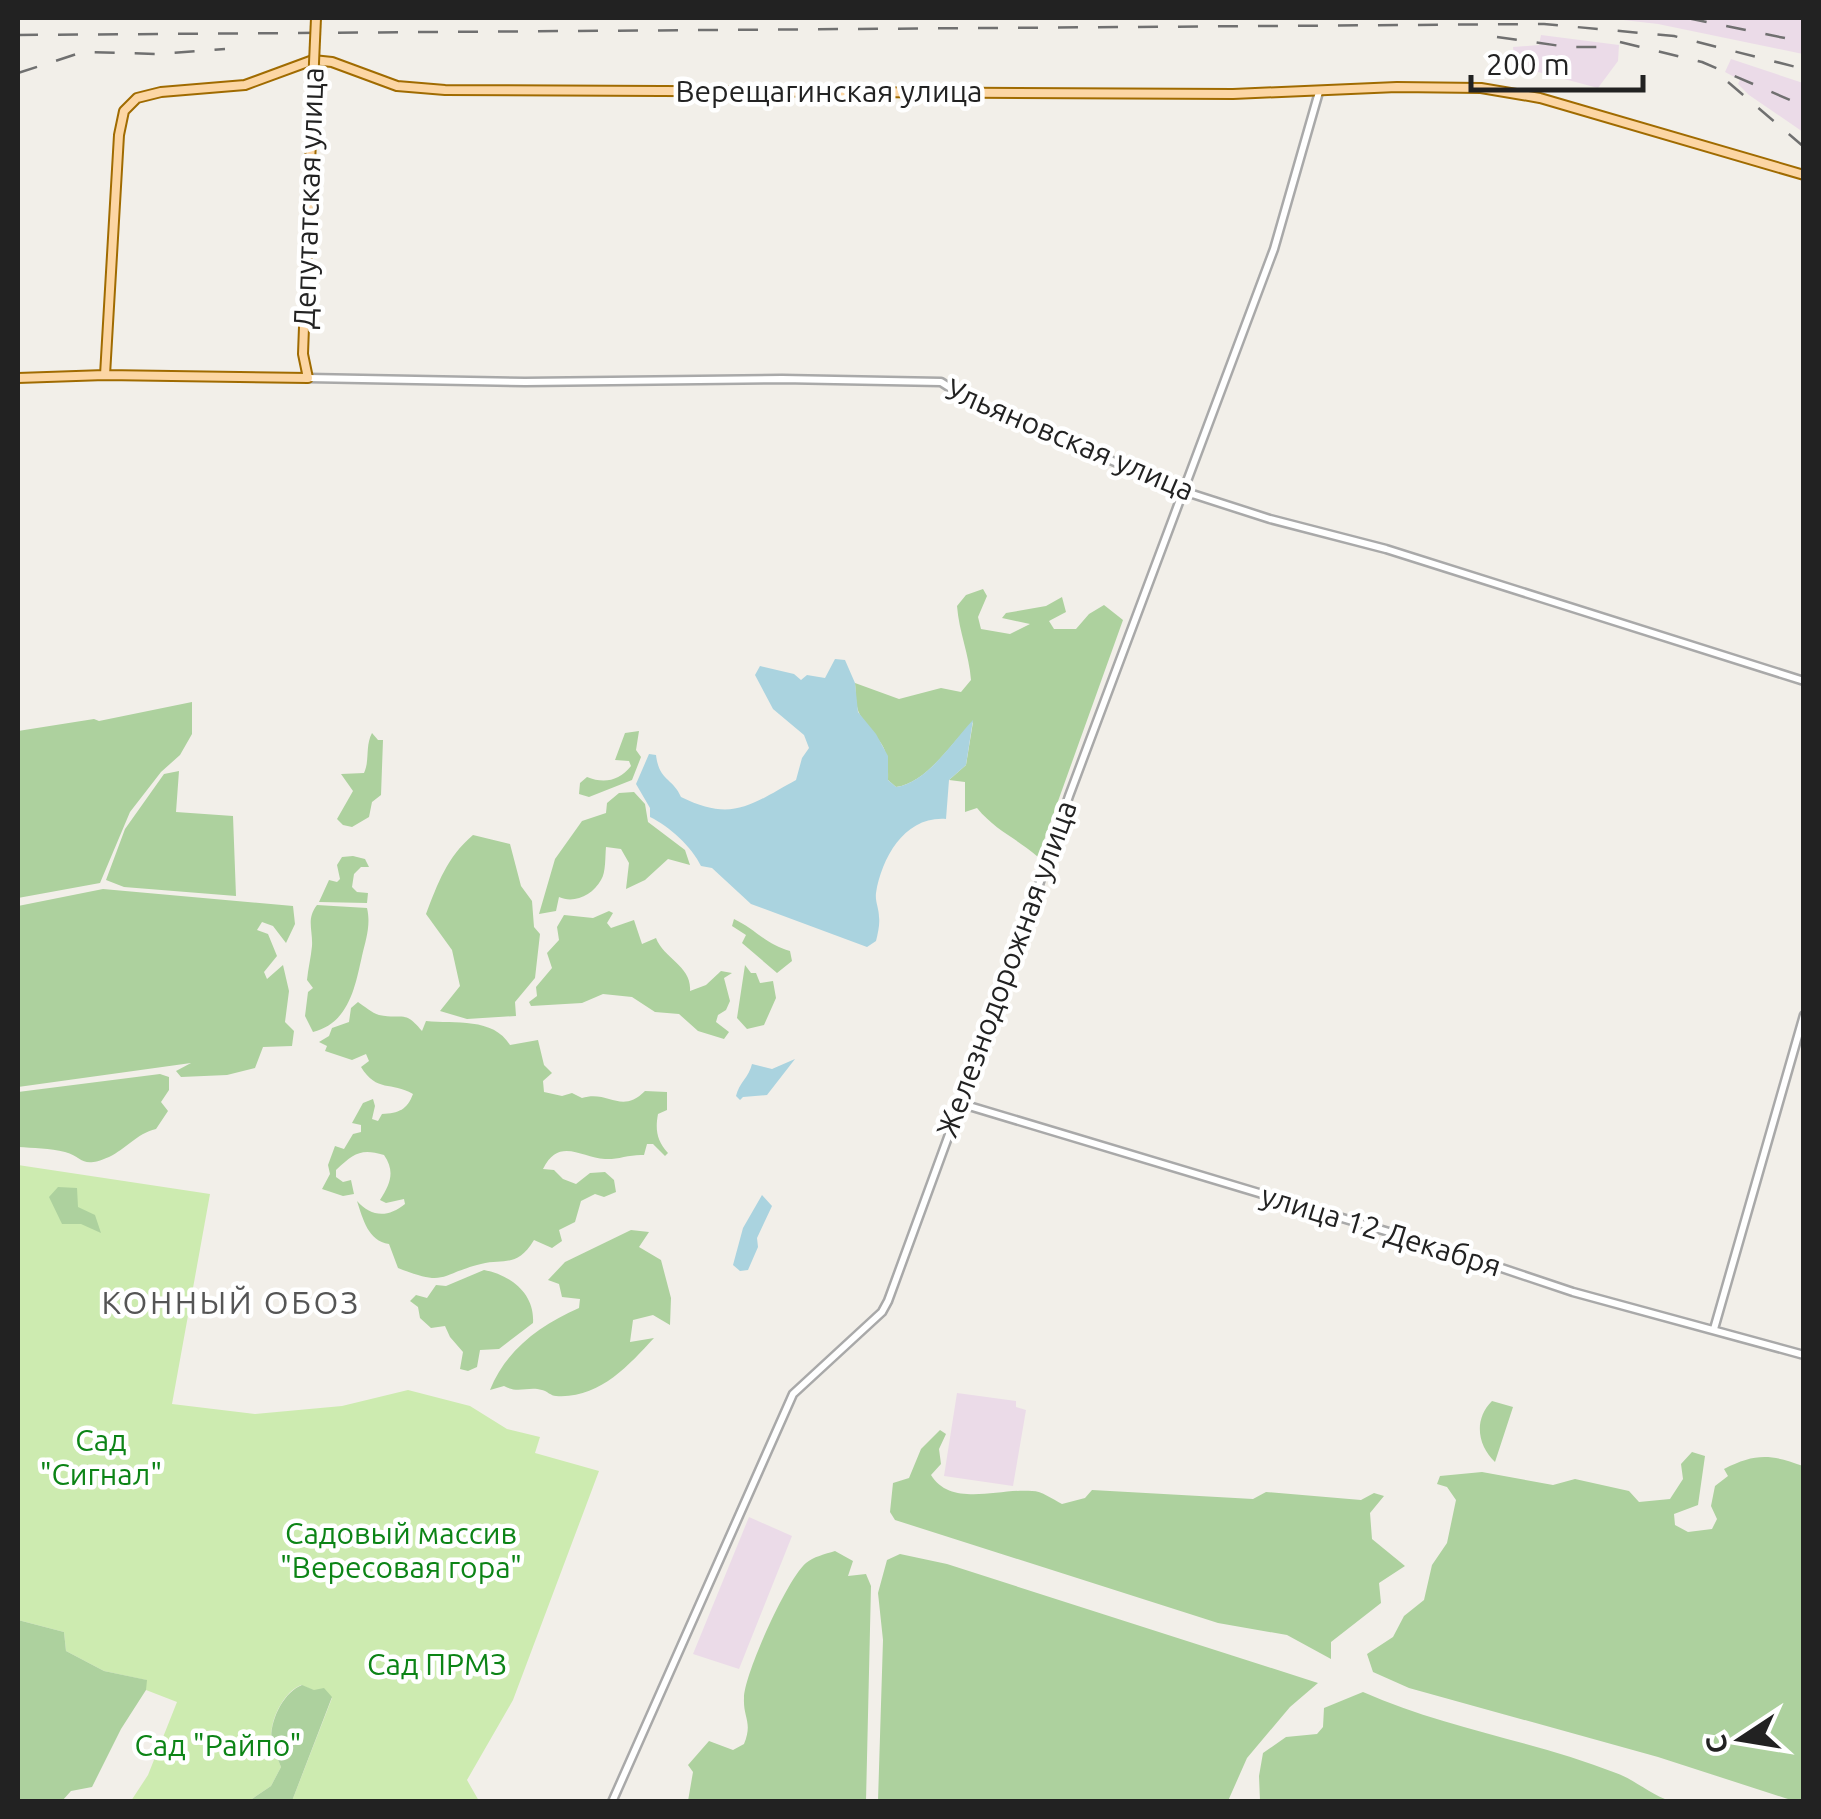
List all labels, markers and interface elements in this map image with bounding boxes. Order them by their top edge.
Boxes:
scale bar [1471,30,1644,92]
text: 200 m [1486,47,1570,81]
street label: Депутатская улица [286,67,330,329]
street label: Верещагинская улица [676,74,983,108]
street label: Ульяновская улица [941,371,1200,507]
street label: Железнодорожная улица [929,796,1083,1142]
street label: улица 12 Декабря [1257,1177,1505,1283]
district label: КОННЫЙ ОБОЗ [101,1284,361,1320]
park label: Сад "Сигнал" [40,1423,162,1491]
park label: Садовый массив "Вересовая гора" [280,1516,522,1584]
park label: Сад ПРМЗ [367,1647,507,1681]
north arrow [1691,1689,1791,1789]
park label: Сад "Райпо" [134,1728,302,1762]
text: С [1699,1732,1733,1756]

